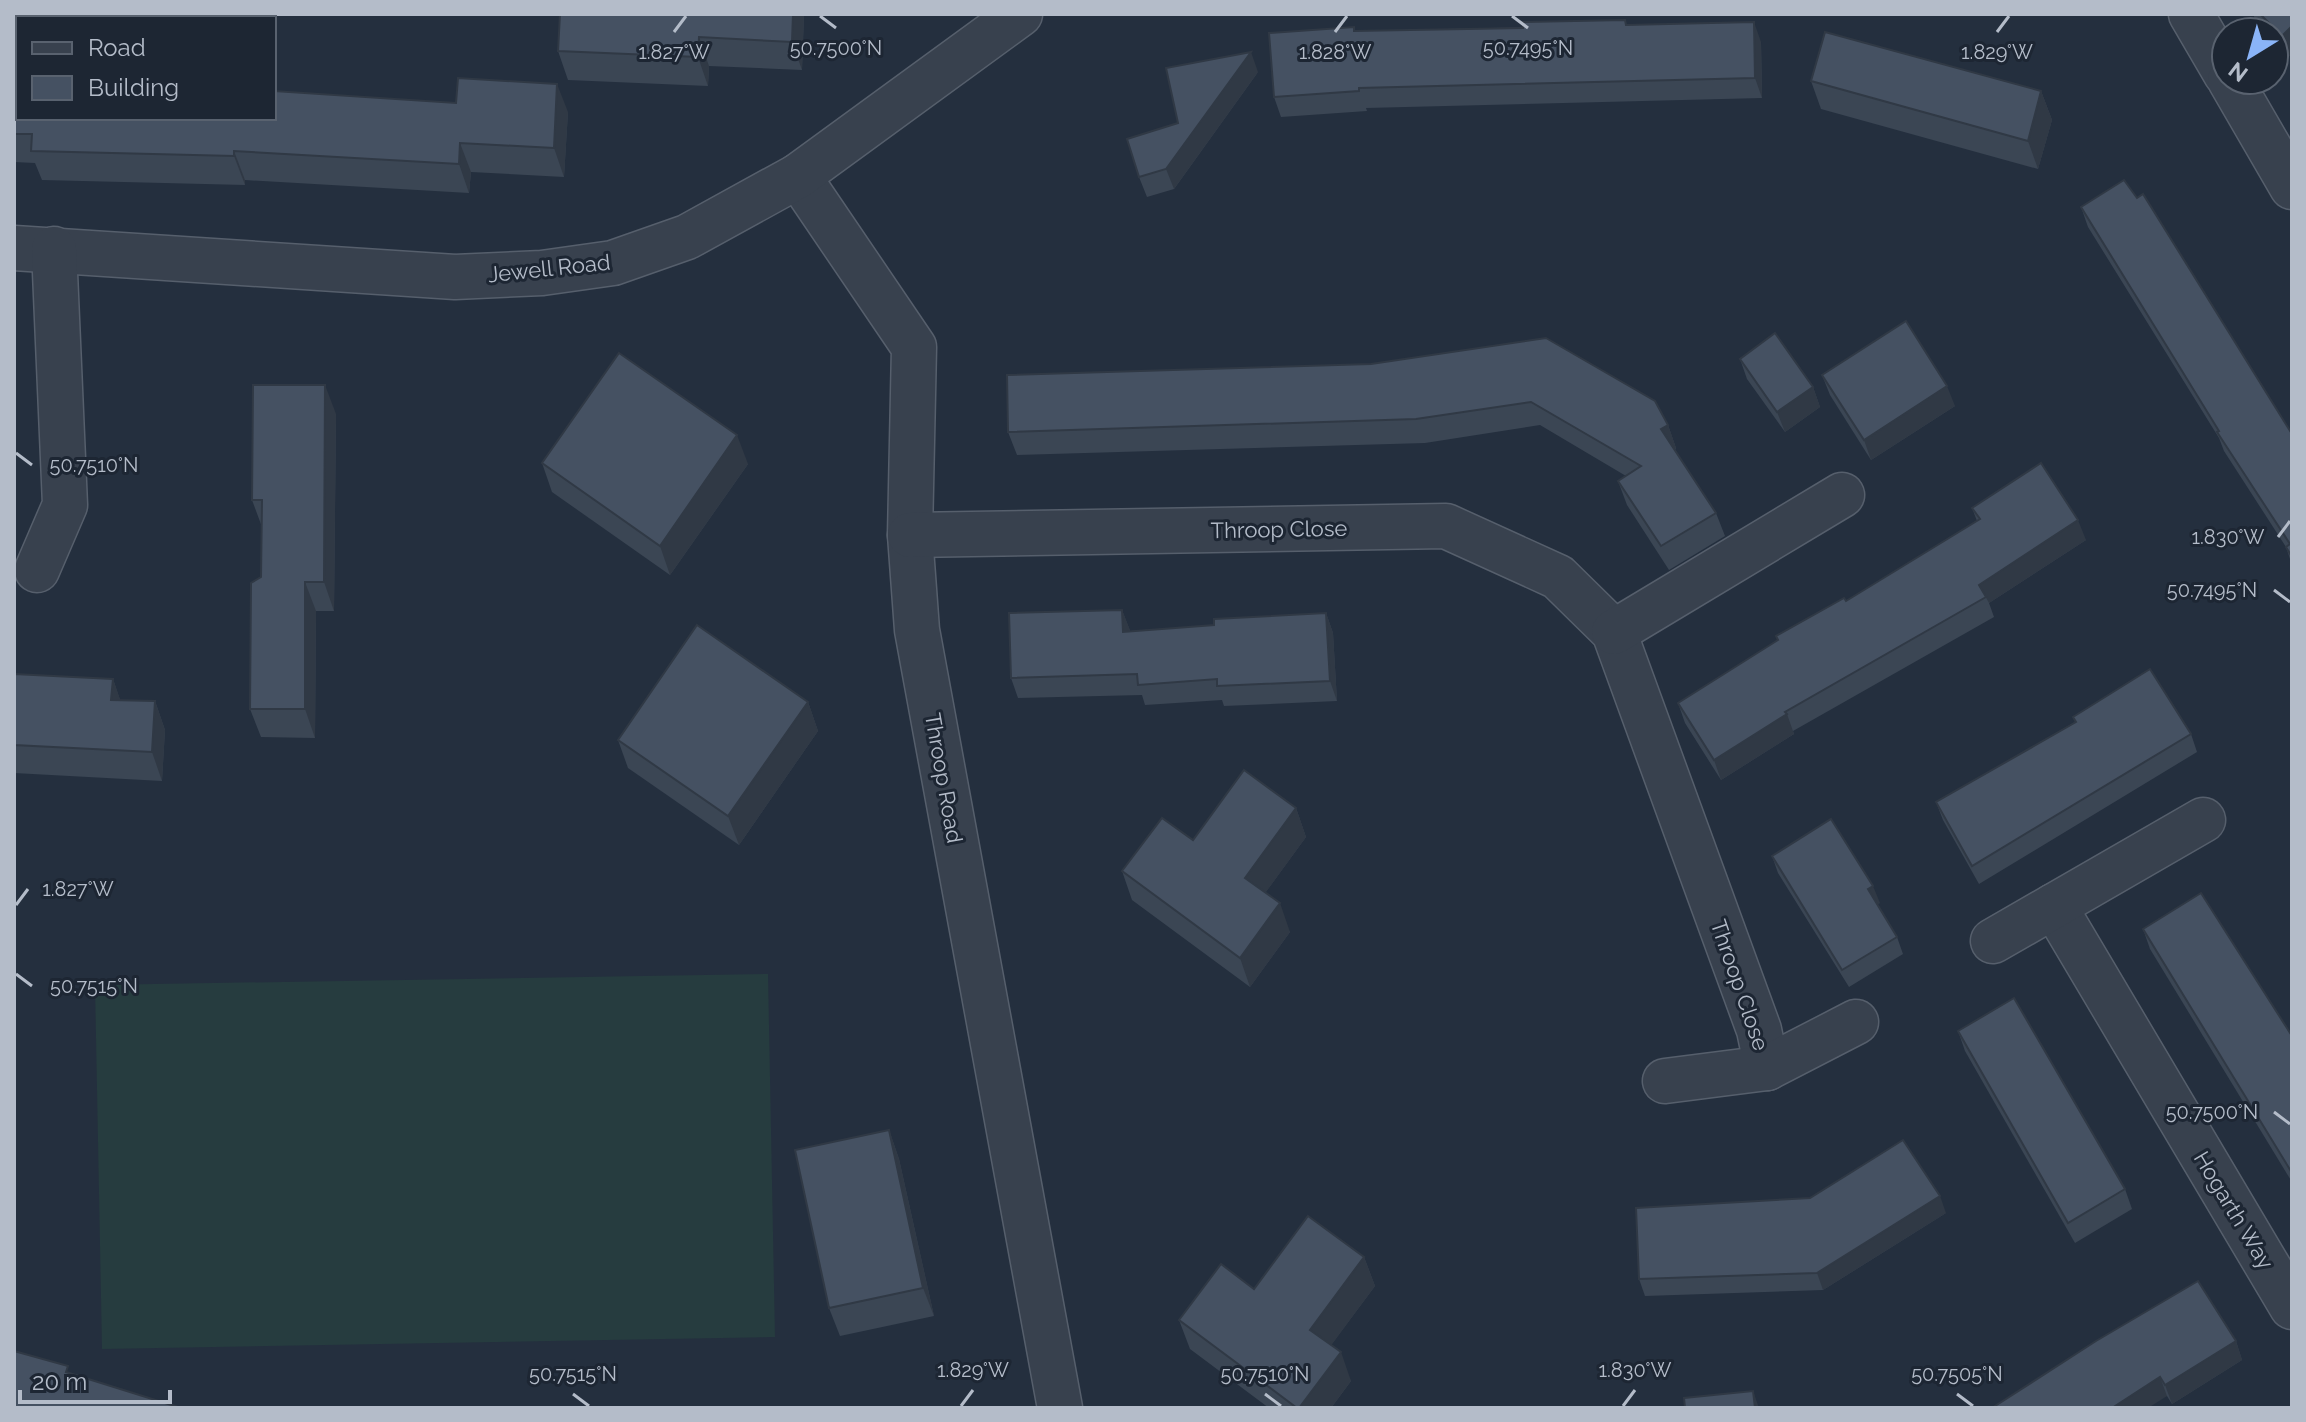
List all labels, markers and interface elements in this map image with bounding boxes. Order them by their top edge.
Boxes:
legend [16,16,276,120]
north arrow [2210,16,2290,96]
text: Road [88,33,146,62]
text: 50.7500°N [790,36,882,60]
text: 50.7495°N [1483,36,1573,60]
text: 1.827°W [638,40,710,64]
text: 1.828°W [1299,40,1371,64]
text: 1.829°W [1961,40,2033,64]
text: N [2223,57,2252,87]
text: Building [88,73,179,102]
street label: Jewell Road [486,249,612,287]
text: 50.7510°N [50,453,138,477]
street label: Throop Close [1210,515,1348,543]
text: 1.830°W [2192,525,2265,549]
text: 50.7495°N [2167,578,2257,602]
street label: Throop Road [920,711,968,845]
text: 1.827°W [42,877,114,901]
street label: Throop Close [1705,916,1775,1054]
text: 50.7515°N [50,974,138,998]
text: 50.7500°N [2166,1100,2258,1124]
street label: Hogarth Way [2189,1146,2279,1274]
scale bar [20,1354,170,1404]
text: 1.829°W [937,1358,1009,1382]
text: 1.830°W [1599,1358,1672,1382]
text: 50.7515°N [529,1362,617,1386]
text: 50.7510°N [1221,1362,1309,1386]
text: 50.7505°N [1911,1362,2003,1386]
text: 20 m [32,1367,87,1396]

